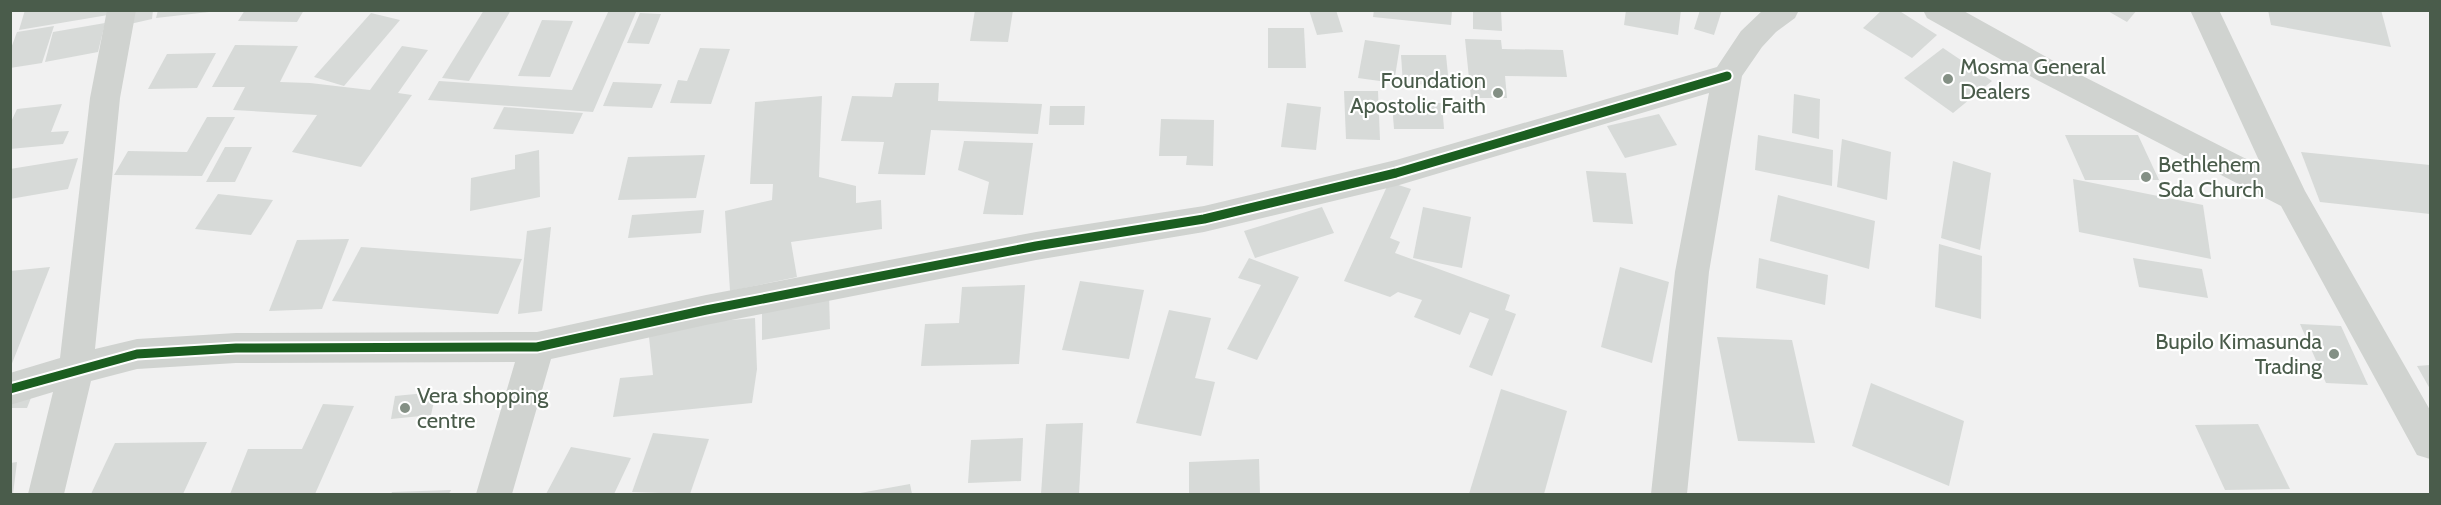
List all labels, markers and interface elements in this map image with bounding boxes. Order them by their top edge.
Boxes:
place label: Mosma General Dealers [1960,53,2106,105]
place label: Foundation Apostolic Faith [1350,67,1486,119]
marker: Mosma General Dealers [1941,72,1955,86]
marker: Foundation Apostolic Faith [1491,86,1505,100]
place label: Bethlehem Sda Church [2158,151,2264,203]
marker: Bethlehem Sda Church [2139,170,2153,184]
place label: Bupilo Kimasunda Trading [2155,328,2323,380]
marker: Bupilo Kimasunda Trading [2327,347,2341,361]
place label: Vera shopping centre [417,382,549,434]
marker: Vera shopping centre [398,401,412,415]

